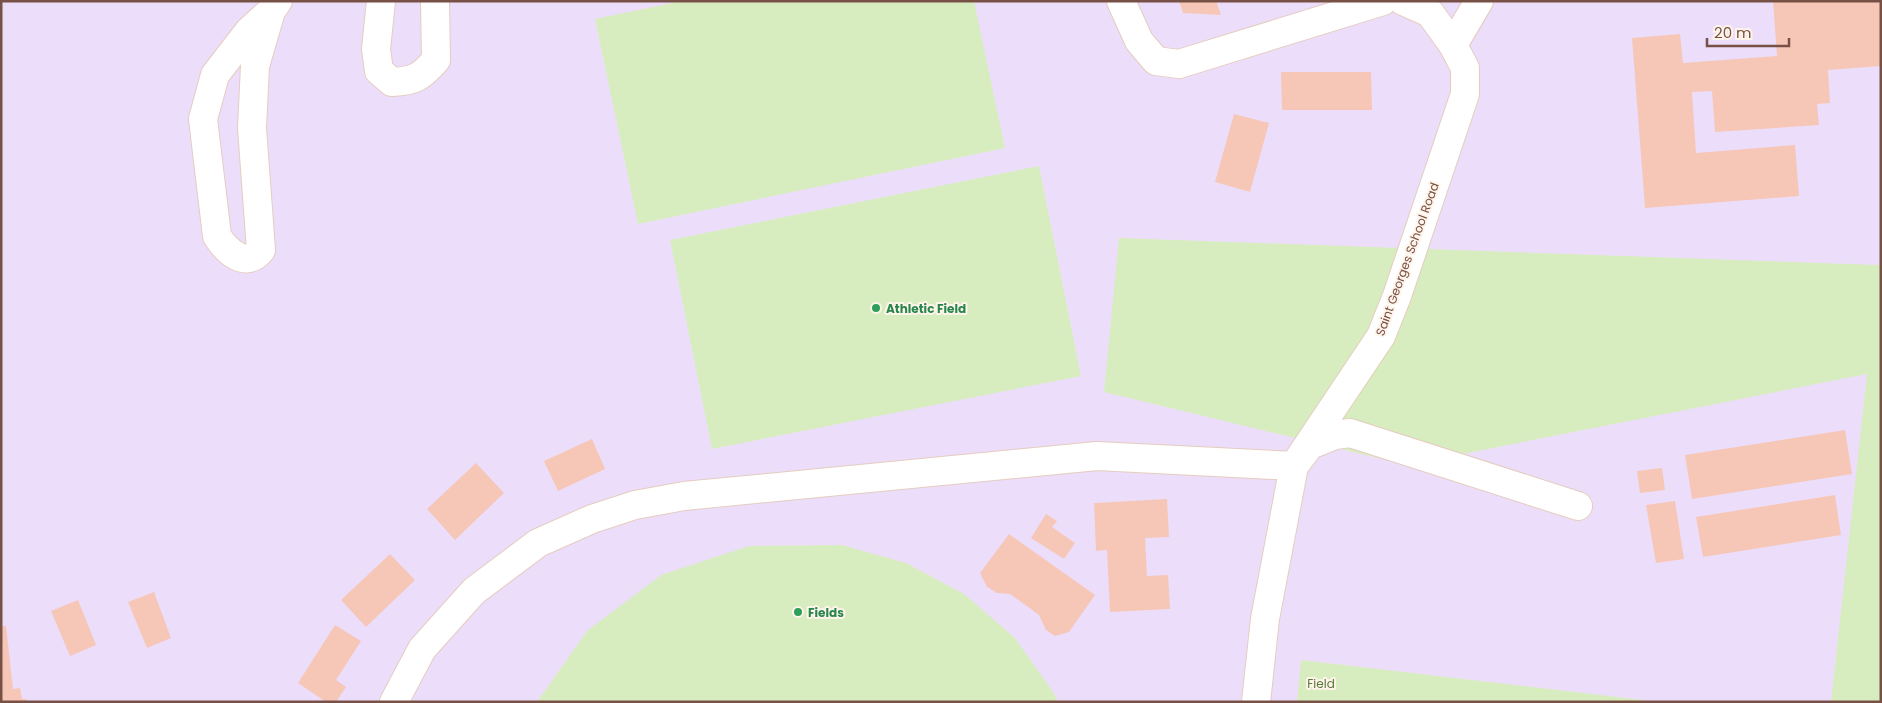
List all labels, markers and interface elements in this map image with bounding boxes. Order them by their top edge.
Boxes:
scale bar [1707,15,1790,47]
text: 20 m [1714,22,1752,43]
street label: Saint Georges School Road [1371,180,1443,338]
place label: Athletic Field [886,300,966,317]
marker: Athletic Field [870,302,882,314]
place label: Fields [808,604,844,621]
marker: Fields [792,606,804,618]
park label: Field [1307,675,1335,692]

